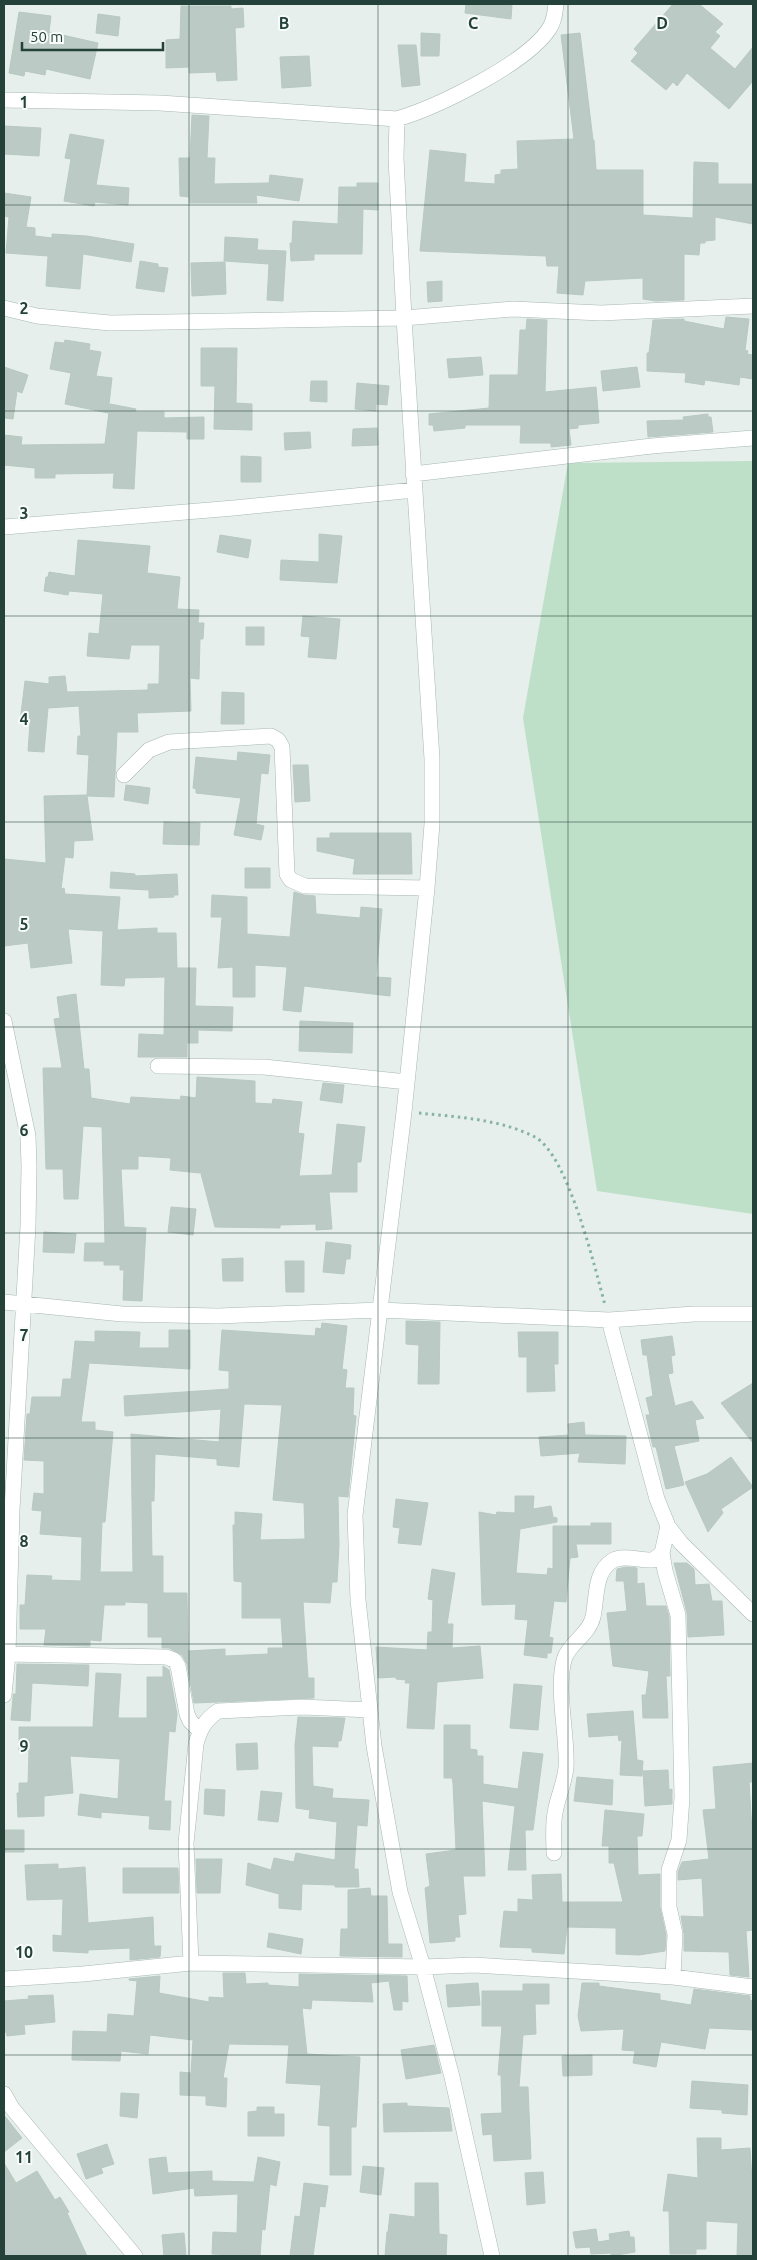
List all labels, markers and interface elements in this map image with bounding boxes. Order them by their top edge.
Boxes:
text: B [279,14,289,32]
text: C [468,14,478,32]
text: D [656,14,668,32]
scale bar [22,20,164,52]
text: 50 m [30,28,63,45]
text: 1 [19,93,29,111]
text: 2 [19,299,29,317]
text: 3 [19,504,29,522]
text: 4 [19,710,29,728]
text: 5 [19,915,29,933]
text: 6 [19,1121,29,1139]
text: 7 [19,1326,29,1344]
text: 8 [19,1532,29,1550]
text: 9 [19,1737,29,1755]
text: 10 [15,1943,33,1961]
text: 11 [15,2148,33,2166]

